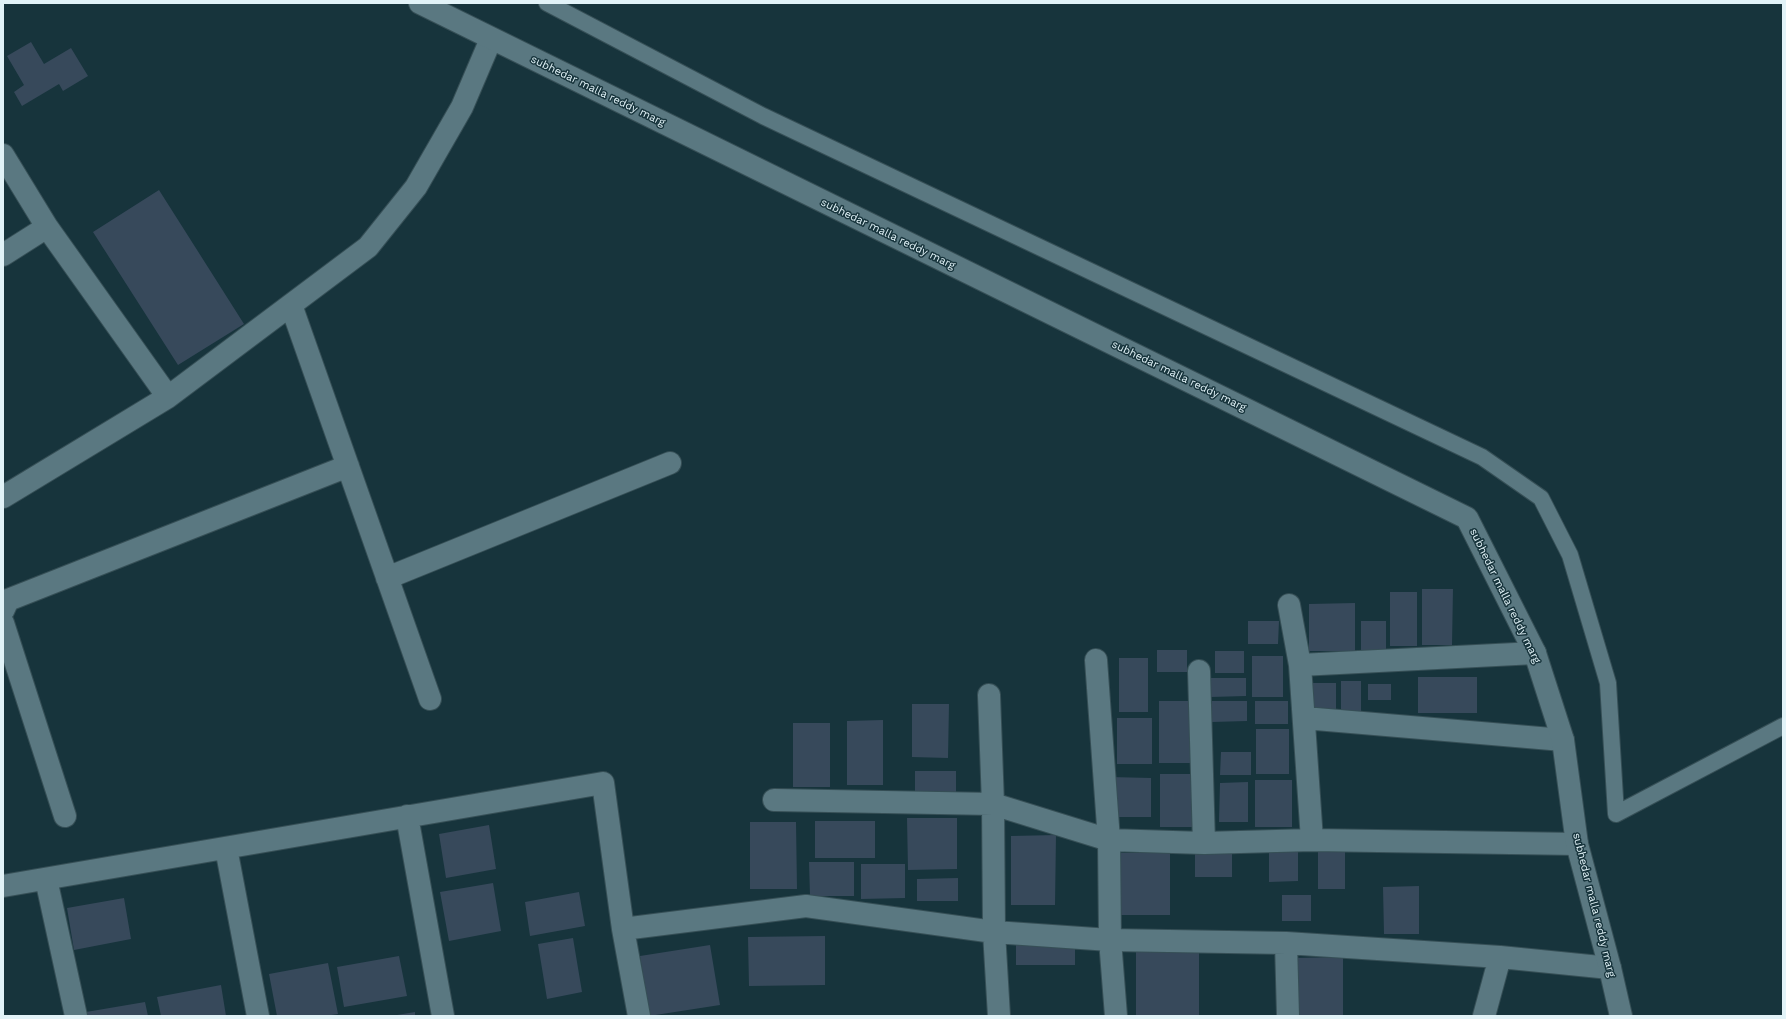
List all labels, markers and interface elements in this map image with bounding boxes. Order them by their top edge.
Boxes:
street label: subhedar malla reddy marg [529,53,667,129]
street label: subhedar malla reddy marg [819,196,957,272]
street label: subhedar malla reddy marg [1110,338,1248,414]
street label: subhedar malla reddy marg [1467,527,1543,665]
street label: subhedar malla reddy marg [1570,832,1618,978]

